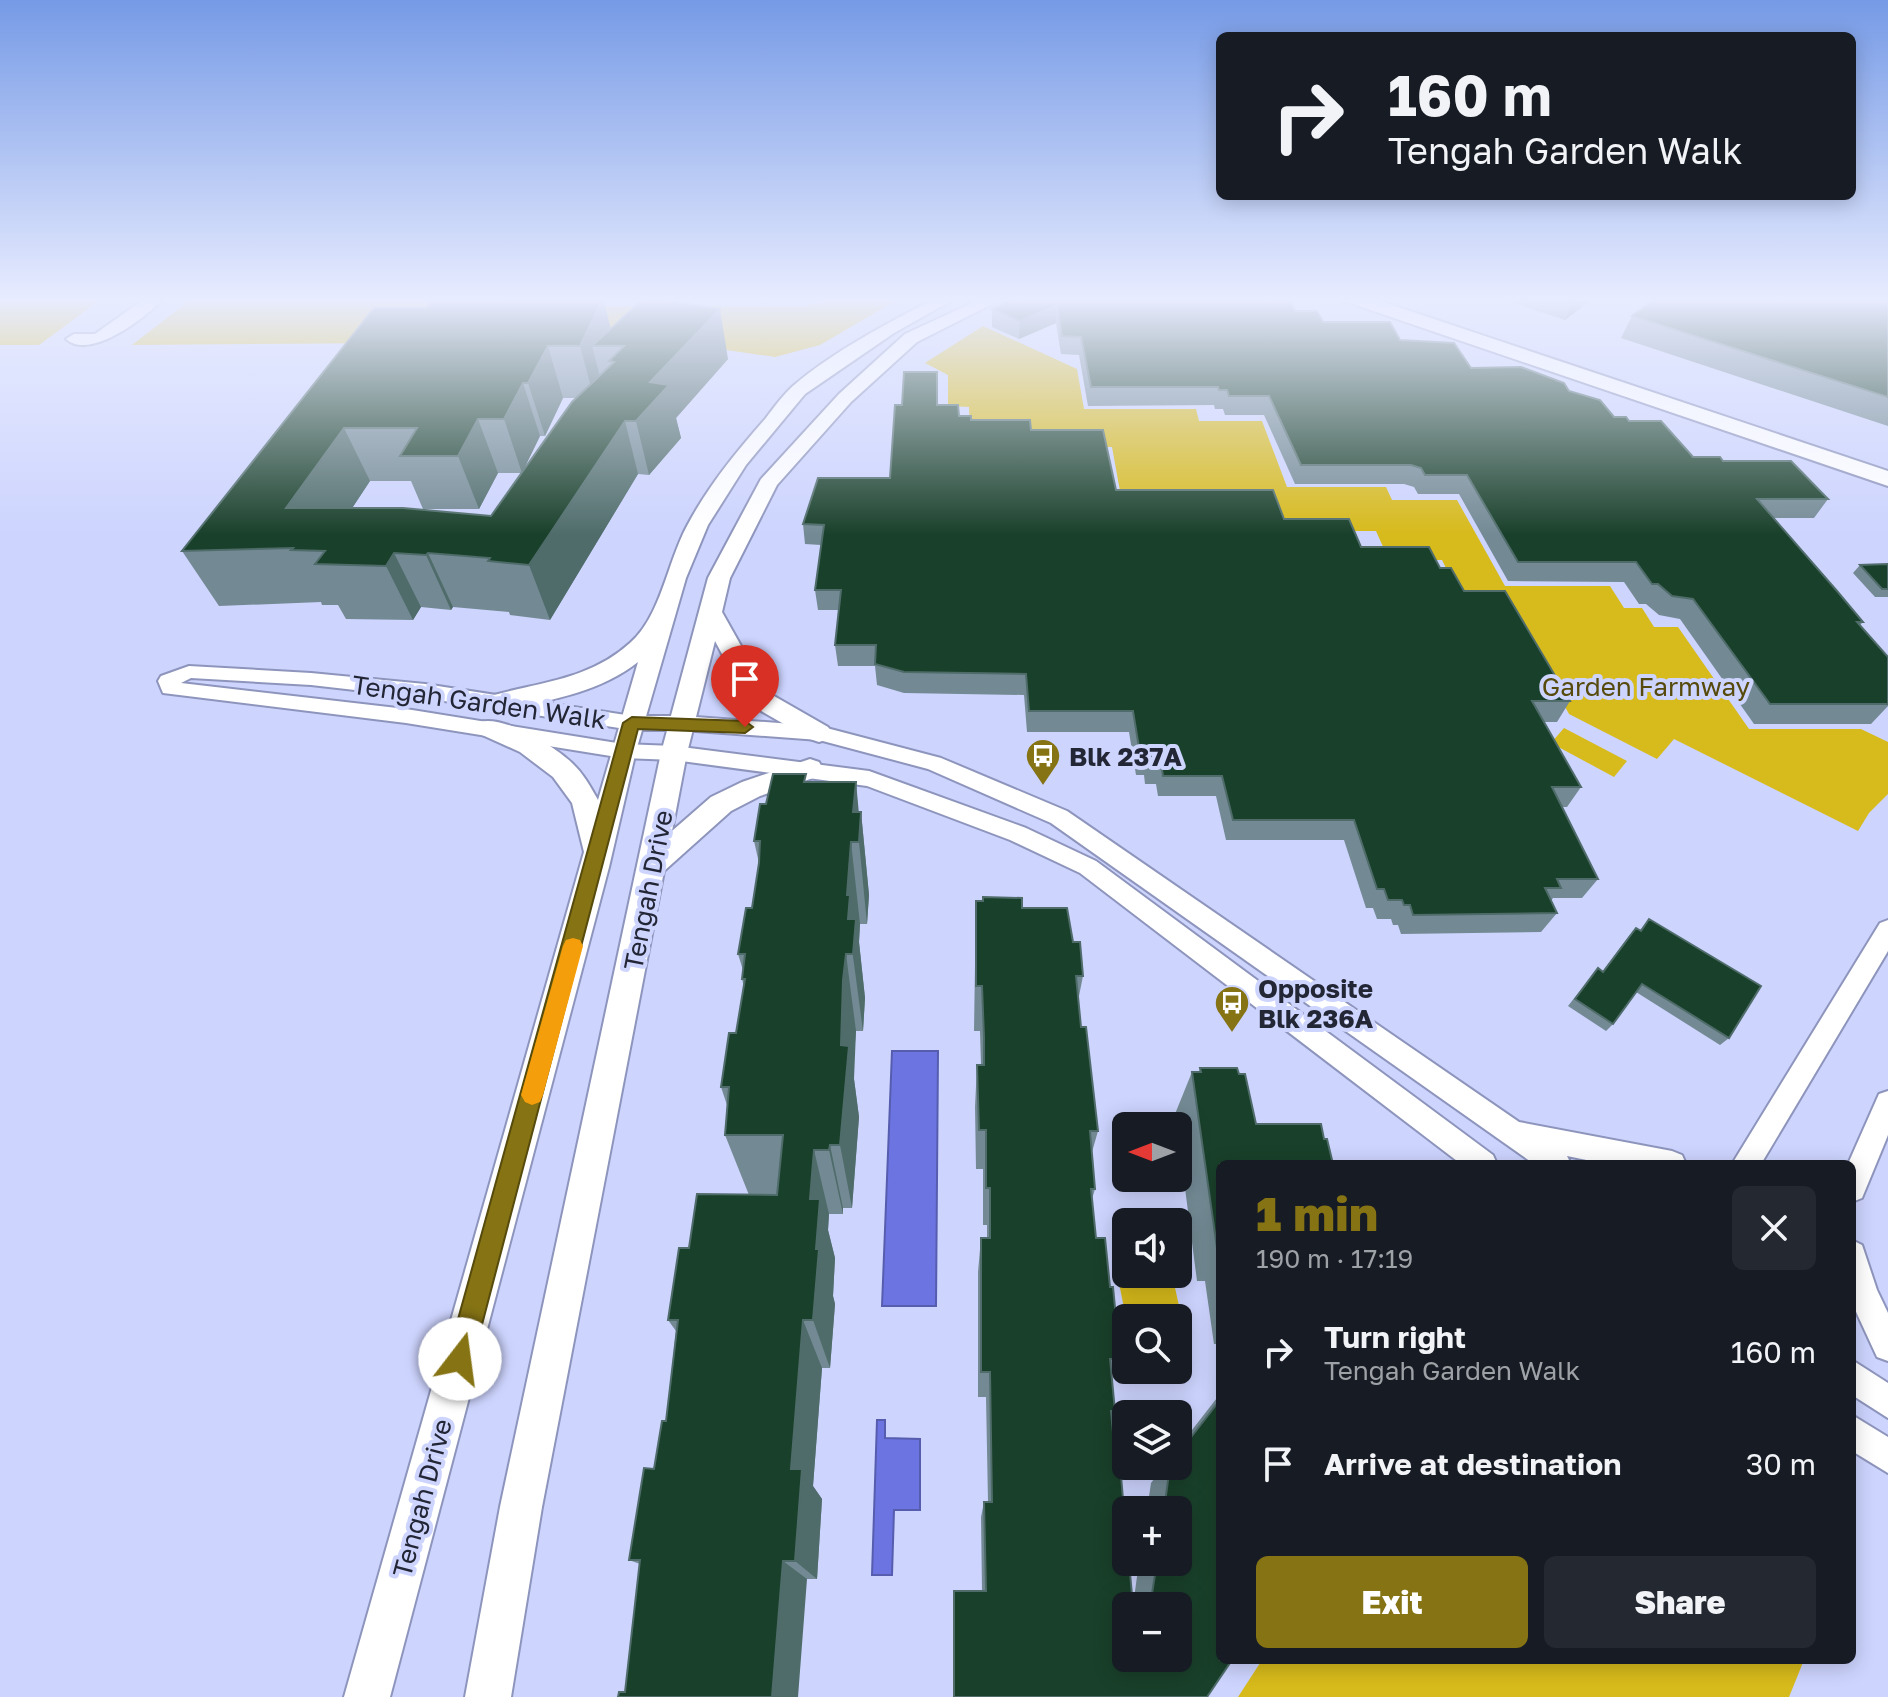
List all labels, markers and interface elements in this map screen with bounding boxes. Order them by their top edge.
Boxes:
text: 160 m [1388,61,1552,128]
icon: right [1256,64,1360,168]
text: Tengah Garden Walk [1388,129,1743,172]
pin [711,645,779,727]
icon: arrive [723,657,767,701]
street label: Tengah Garden Walk [350,669,608,735]
park label: Garden Farmway [1542,671,1751,702]
bus stop icon: Blk 237A [1024,737,1062,787]
place label: Blk 237A [1069,741,1183,772]
street label: Tengah Drive [617,807,679,973]
place label: Opposite Blk 236A [1258,973,1374,1034]
bus stop icon: Opposite Blk 236A [1213,984,1251,1034]
north arrow [1112,1112,1192,1192]
map controls [1112,1112,1192,1672]
text: 1 min [1256,1184,1378,1242]
button: close [1732,1186,1816,1270]
button: sound [1112,1208,1192,1288]
text: 190 m · 17:19 [1256,1243,1413,1274]
button: search [1112,1304,1192,1384]
position arrow [418,1317,502,1401]
text: Turn right [1324,1319,1466,1355]
icon: right [1256,1330,1300,1374]
text: 160 m [1731,1334,1816,1370]
text: Tengah Garden Walk [1324,1355,1580,1386]
button: layers [1112,1400,1192,1480]
street label: Tengah Drive [386,1416,458,1580]
icon: arrive [1256,1442,1300,1486]
text: Arrive at destination [1324,1446,1621,1482]
text: 30 m [1746,1446,1816,1482]
button: + [1112,1496,1192,1576]
button: Exit [1256,1556,1528,1648]
button: Share [1544,1556,1816,1648]
button: − [1112,1592,1192,1672]

